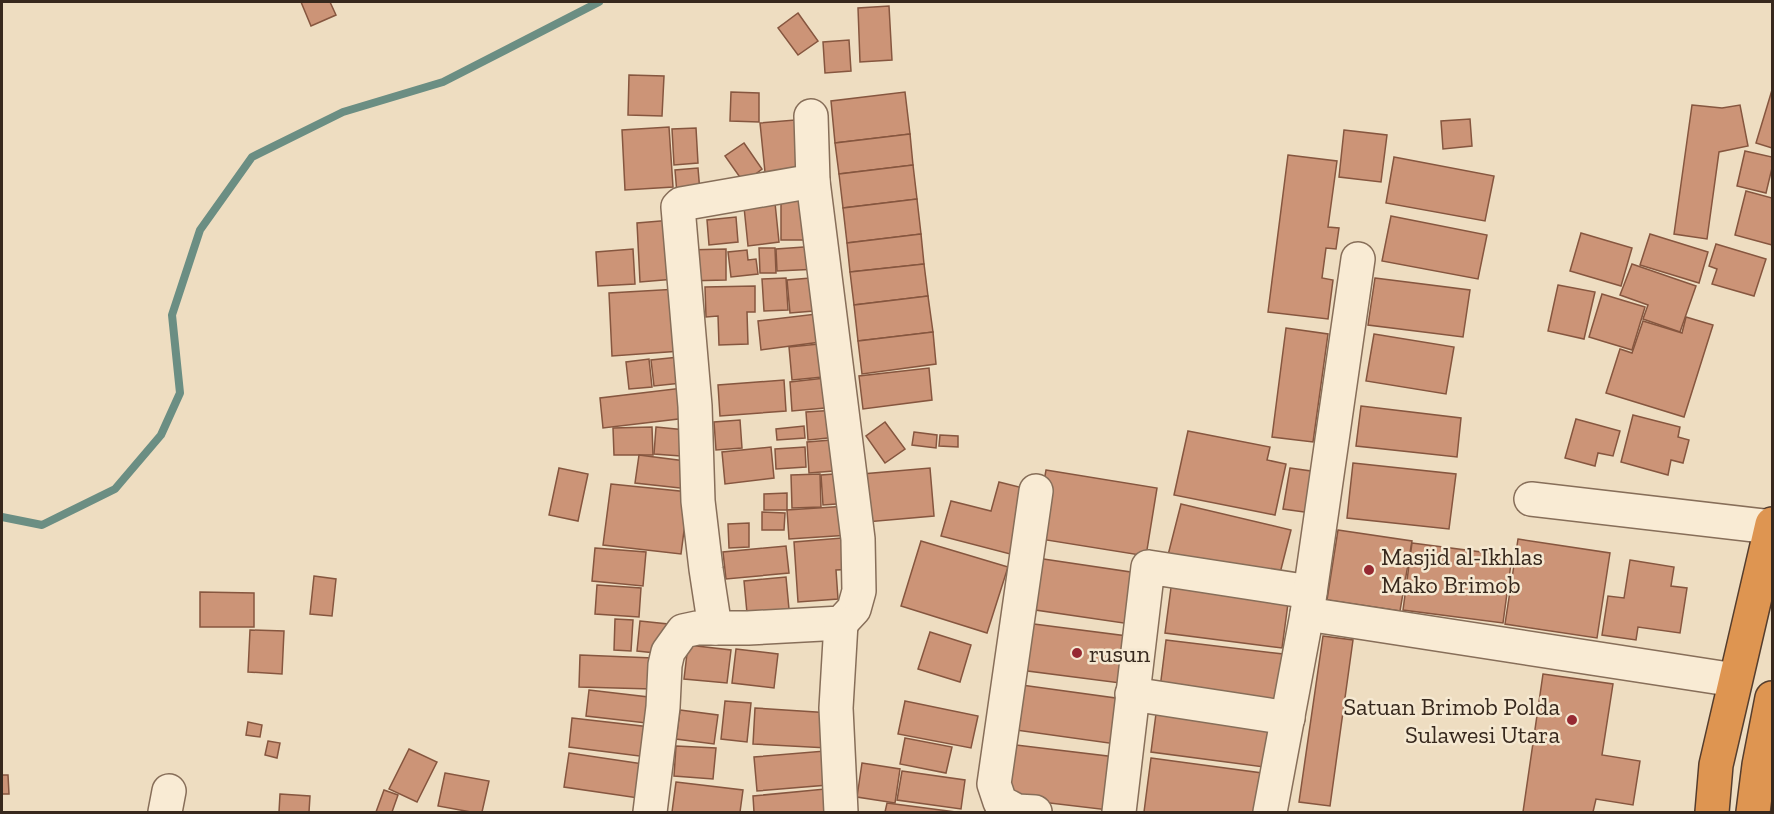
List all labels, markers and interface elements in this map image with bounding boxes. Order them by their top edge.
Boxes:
place label: Masjid al-Ikhlas Mako Brimob [1381,542,1543,599]
marker: Masjid al-Ikhlas Mako Brimob [1362,563,1376,577]
place label: rusun [1089,639,1151,668]
marker: rusun [1070,646,1084,660]
place label: Satuan Brimob Polda Sulawesi Utara [1343,692,1560,749]
marker: Satuan Brimob Polda Sulawesi Utara [1565,713,1579,727]

